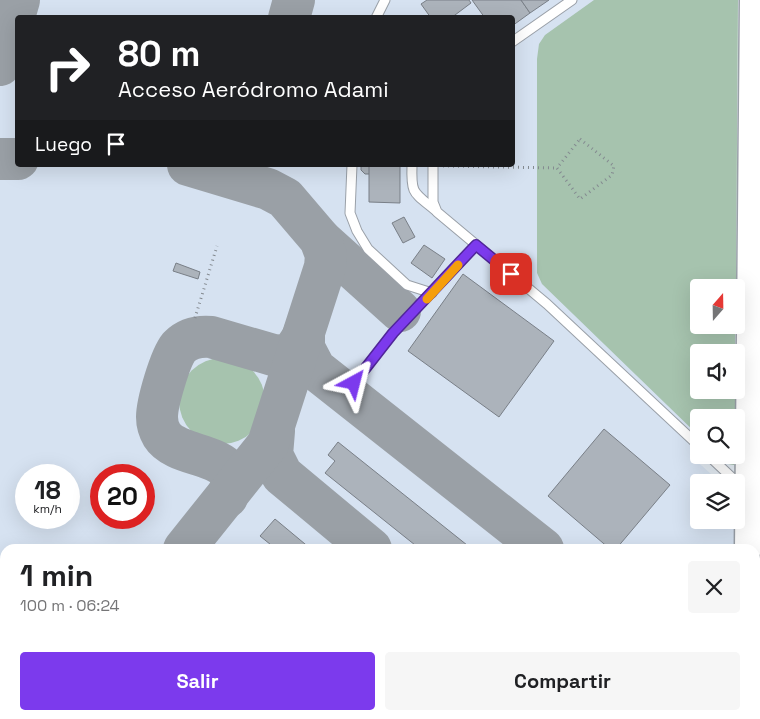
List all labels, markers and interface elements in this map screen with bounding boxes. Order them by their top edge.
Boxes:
text: 80 m [118,32,200,76]
icon: right [35,35,100,100]
text: Acceso Aeródromo Adami [118,75,389,103]
icon: arrive [102,130,130,158]
text: Luego [35,132,92,157]
pin [490,253,532,295]
icon: arrive [497,260,525,288]
north arrow [690,279,745,334]
map controls [690,279,745,529]
button: sound [690,344,745,399]
position arrow [327,356,379,408]
button: search [690,409,745,464]
speed limit sign: 20 [90,464,155,529]
text: 18 [34,474,61,506]
button: layers [690,474,745,529]
text: km/h [33,501,62,517]
text: 1 min [20,556,93,595]
button: close [688,561,740,613]
text: 100 m · 06:24 [20,595,120,616]
button: Salir [20,652,375,710]
button: Compartir [385,652,740,710]

